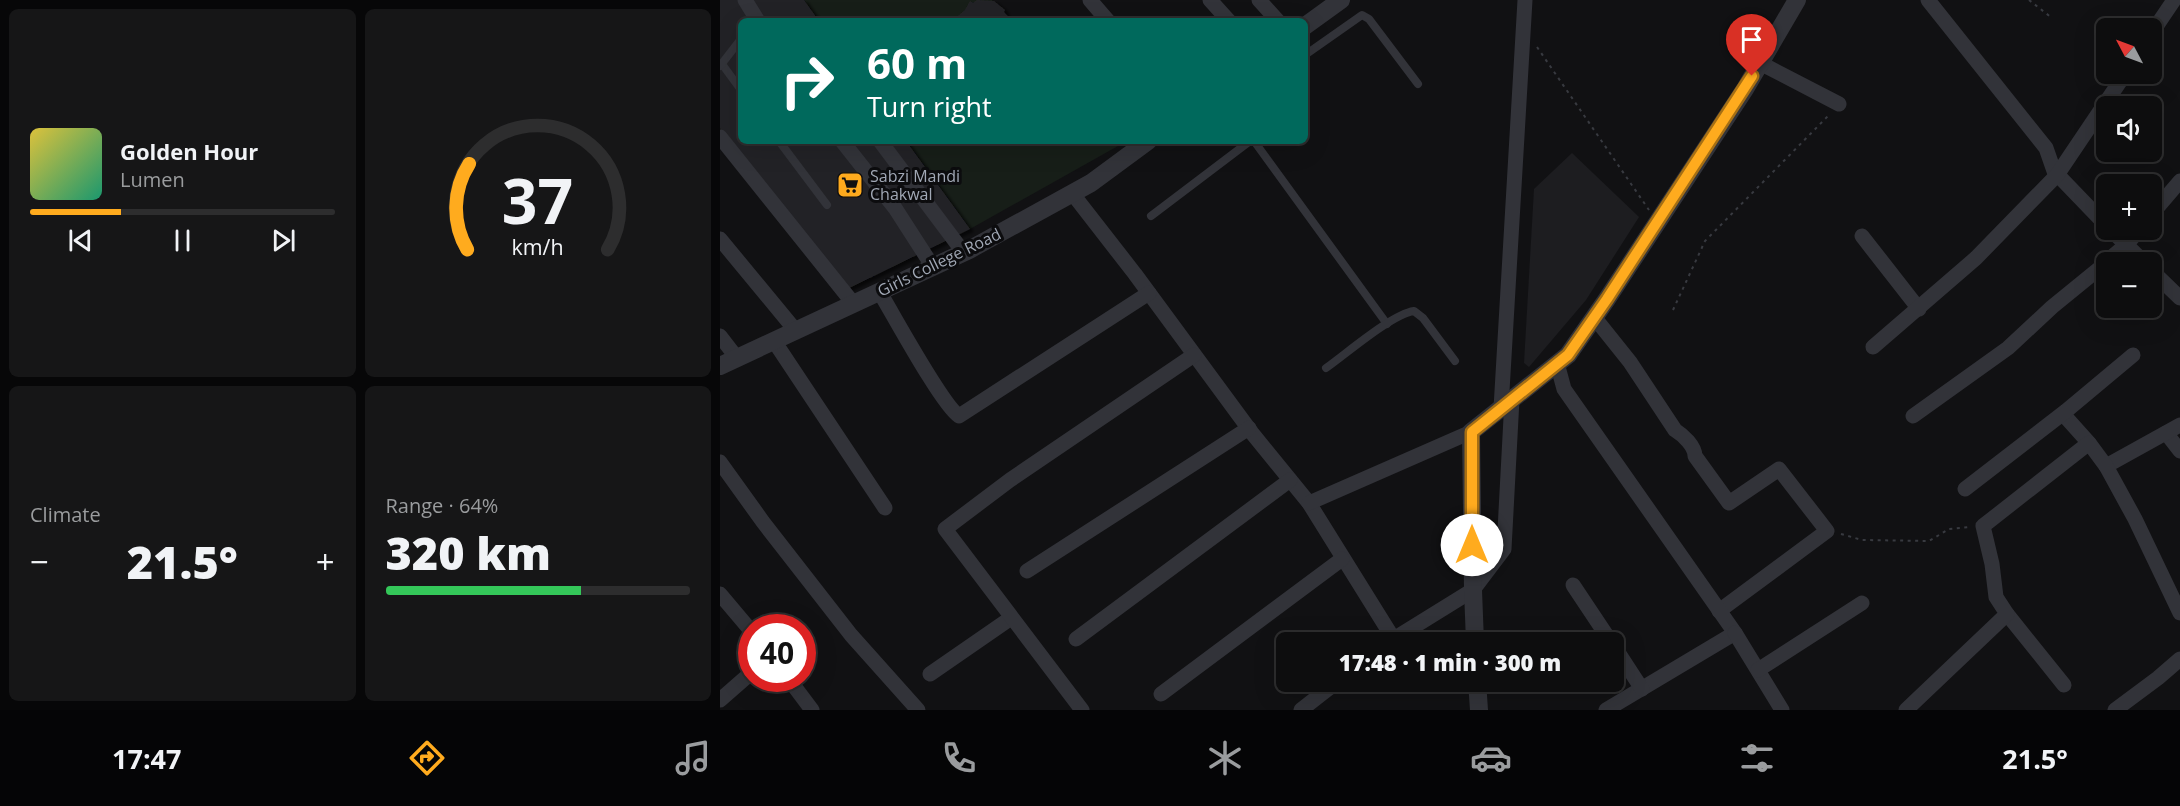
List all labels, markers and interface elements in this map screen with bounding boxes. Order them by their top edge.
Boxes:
pin [1726,14,1777,76]
north arrow [2096,18,2162,84]
map controls [2096,18,2162,318]
icon: arrive [1735,23,1768,56]
text: 60 m [867,34,967,91]
icon: right [768,42,846,120]
text: Turn right [867,88,992,125]
button: sound [2096,96,2162,162]
text: Golden Hour [120,136,258,166]
text: 37 [502,157,573,242]
place label: Sabzi Mandi Chakwal [870,165,960,205]
text: Lumen [120,166,185,193]
supermarket icon: Sabzi Mandi Chakwal [835,170,865,200]
button: + [2096,174,2162,240]
street label: Girls College Road [874,223,1004,301]
icon: previous [64,224,97,257]
icon: pause [166,224,199,257]
icon: next [267,224,300,257]
text: km/h [512,232,564,261]
button: − [2096,252,2162,318]
text: Range · 64% [386,492,498,519]
text: Climate [30,501,101,528]
position arrow [1440,513,1504,577]
text: 320 km [386,522,551,583]
text: 21.5° [127,531,238,592]
text: − [30,539,49,584]
text: + [316,539,335,584]
speed limit sign: 40 [738,614,816,692]
text: 17:48 · 1 min · 300 m [1339,647,1561,677]
icon: directions [406,737,448,779]
icon: music [672,737,714,779]
icon: phone [938,737,980,779]
icon: climate [1204,737,1246,779]
icon: car [1470,737,1512,779]
icon: filters [1736,737,1778,779]
text: 17:47 [112,740,182,777]
text: 21.5° [2002,740,2068,777]

